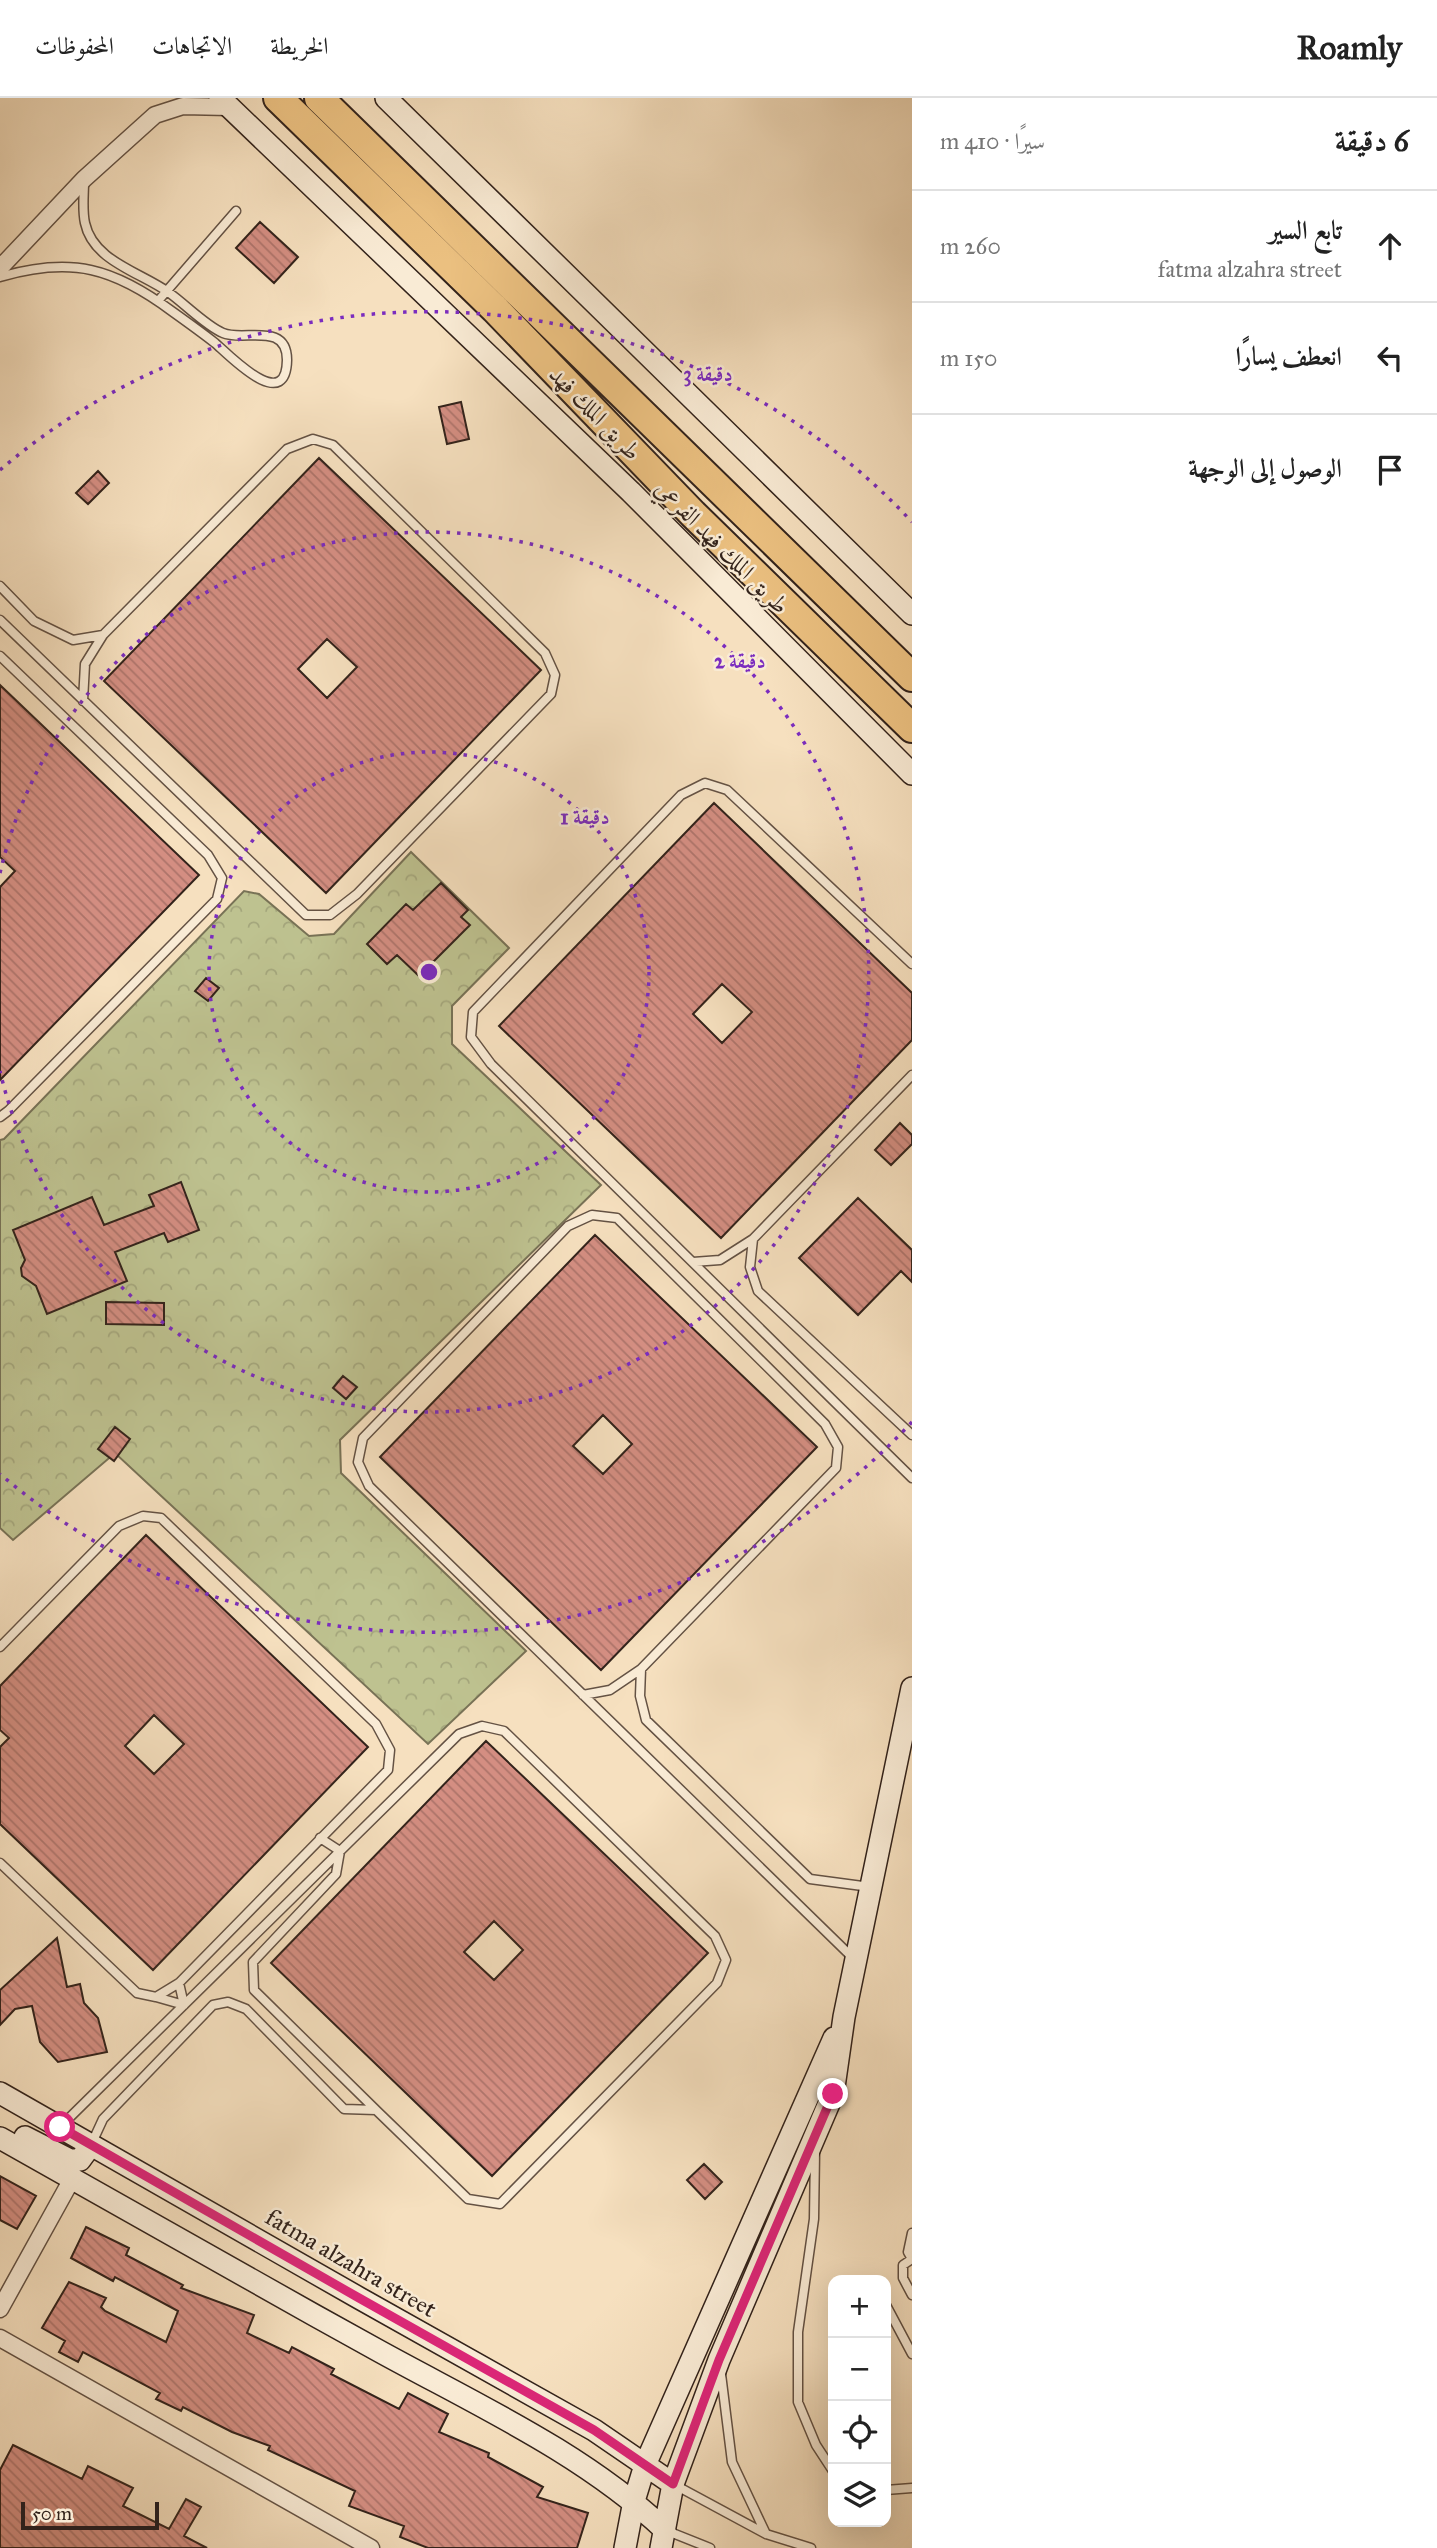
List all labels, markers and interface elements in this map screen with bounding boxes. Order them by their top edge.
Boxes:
text: Roamly [1297,28,1402,68]
text: المحفوظات [35,31,114,61]
text: الاتجاهات [152,31,232,61]
text: الخريطة [270,31,329,61]
text: 6 دقيقة [1335,123,1409,159]
text: سيرًا · 410 m [940,127,1045,155]
text: تابع السير [1269,214,1342,246]
icon: ahead [1371,227,1409,265]
text: 260 m [940,232,1001,260]
text: fatma alzahra street [1158,255,1342,283]
icon: left [1371,339,1409,377]
text: انعطف يسارًا [1235,340,1342,372]
text: 150 m [940,344,997,372]
street label: طريق الملك فهد [543,359,647,467]
text: 3 دقيقة [683,361,733,387]
icon: arrive [1371,451,1409,489]
text: الوصول إلى الوجهة [1188,452,1342,484]
street label: طريق الملك فهد الفرعي [646,474,795,623]
text: 2 دقيقة [714,648,766,674]
text: 1 دقيقة [560,804,610,830]
centre of rings [417,960,441,984]
route end [817,2078,848,2109]
route start [44,2111,75,2142]
street label: fatma alzahra street [260,2202,442,2324]
map controls [828,2275,891,2527]
button: + [828,2275,891,2338]
button: − [828,2338,891,2401]
button: locate [828,2401,891,2464]
button: layers [828,2464,891,2527]
scale bar [21,2499,159,2531]
text: 50 m [32,2502,72,2525]

